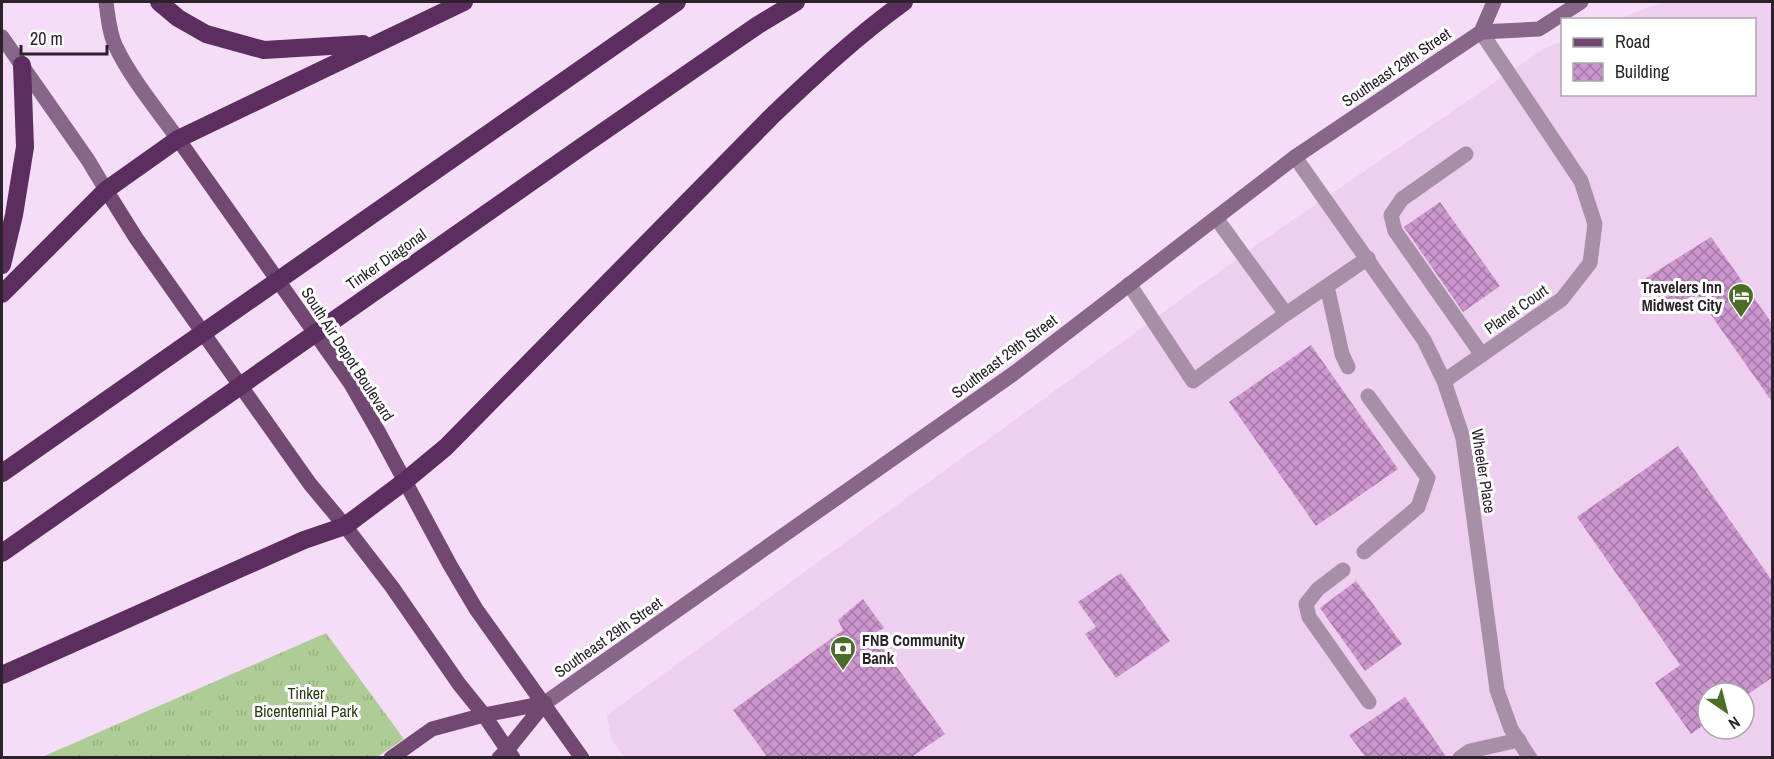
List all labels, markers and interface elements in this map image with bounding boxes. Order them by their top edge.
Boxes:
scale bar [21,18,106,56]
legend [1561,18,1756,96]
street label: Southeast 29th Street [1337,22,1455,112]
text: 20 m [30,26,63,51]
text: Road [1615,29,1650,54]
text: Building [1615,59,1670,84]
street label: Tinker Diagonal [342,223,430,295]
place label: Travelers Inn Midwest City [1641,276,1723,316]
street label: Planet Court [1480,279,1552,339]
hotel icon: Travelers Inn Midwest City [1726,281,1756,319]
street label: South Air Depot Boulevard [296,283,400,425]
street label: Southeast 29th Street [947,309,1062,403]
street label: Wheeler Place [1466,427,1502,515]
street label: Southeast 29th Street [550,591,667,682]
place label: FNB Community Bank [862,629,965,669]
bank icon: FNB Community Bank [828,634,858,672]
north arrow [1696,681,1756,741]
park label: Tinker Bicentennial Park [254,682,358,722]
text: N [1724,712,1745,735]

